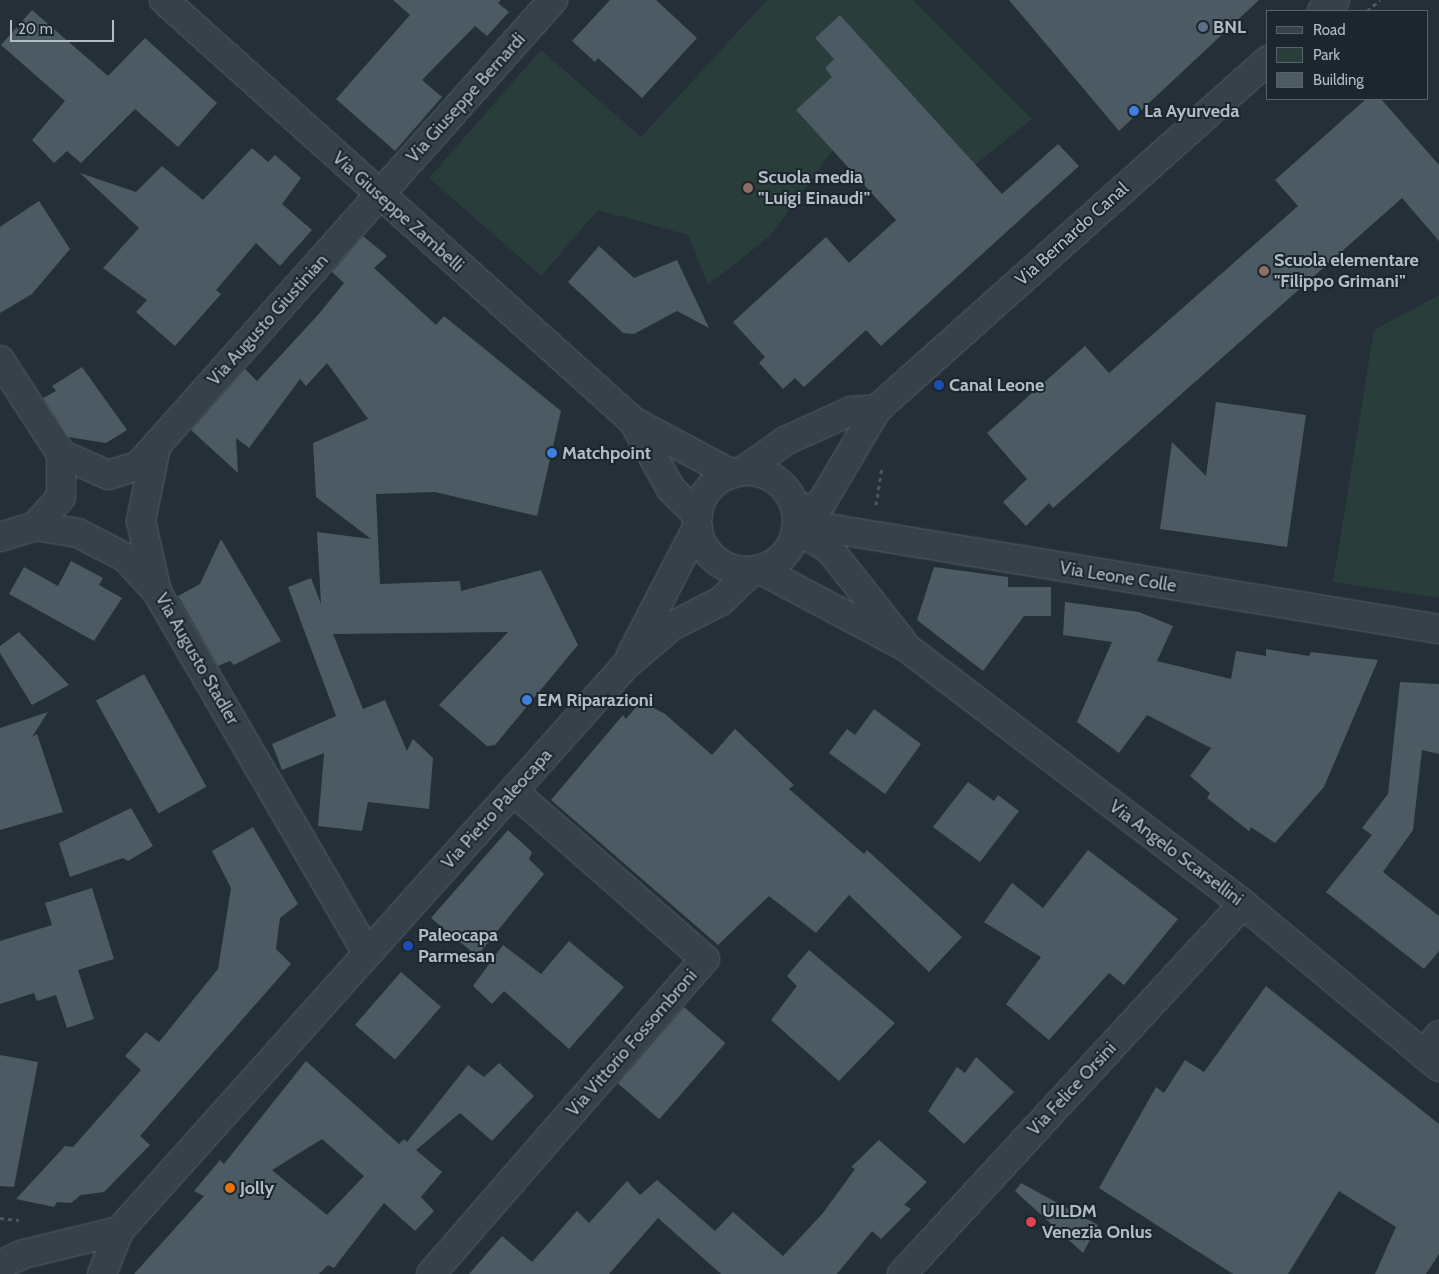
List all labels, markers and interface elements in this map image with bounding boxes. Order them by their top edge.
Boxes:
scale bar [12,10,116,42]
legend [1266,10,1429,100]
place label: BNL [1213,16,1246,38]
text: 20 m [18,20,53,38]
marker: BNL [1197,21,1209,33]
text: Road [1313,21,1346,39]
street label: Via Giuseppe Bernardi [402,29,530,167]
text: Park [1313,46,1340,64]
text: Building [1313,71,1364,89]
place label: La Ayurveda [1144,100,1239,122]
marker: La Ayurveda [1128,105,1140,117]
street label: Via Giuseppe Zambelli [328,147,468,277]
place label: Scuola media "Luigi Einaudi" [758,167,870,210]
street label: Via Bernardo Canal [1011,178,1133,290]
marker: Scuola media "Luigi Einaudi" [742,182,754,194]
street label: Via Augusto Giustinian [203,250,333,390]
place label: Scuola elementare "Filippo Grimani" [1274,250,1419,292]
marker: Scuola elementare "Filippo Grimani" [1258,265,1270,277]
place label: Canal Leone [949,374,1044,396]
marker: Canal Leone [933,379,945,391]
place label: Matchpoint [562,442,651,464]
marker: Matchpoint [546,447,558,459]
street label: Via Leone Colle [1058,557,1178,597]
street label: Via Augusto Stadler [151,589,243,729]
place label: EM Riparazioni [537,689,653,711]
marker: EM Riparazioni [521,694,533,706]
street label: Via Pietro Paleocapa [437,744,557,874]
street label: Via Angelo Scarsellini [1105,796,1247,910]
place label: Paleocapa Parmesan [418,925,498,968]
marker: Paleocapa Parmesan [402,940,414,952]
street label: Via Vittorio Fossombroni [562,965,702,1121]
street label: Via Felice Orsini [1023,1038,1121,1140]
place label: Jolly [240,1177,274,1199]
marker: Jolly [224,1182,236,1194]
place label: UILDM Venezia Onlus [1042,1201,1152,1244]
marker: UILDM Venezia Onlus [1024,1215,1038,1229]

